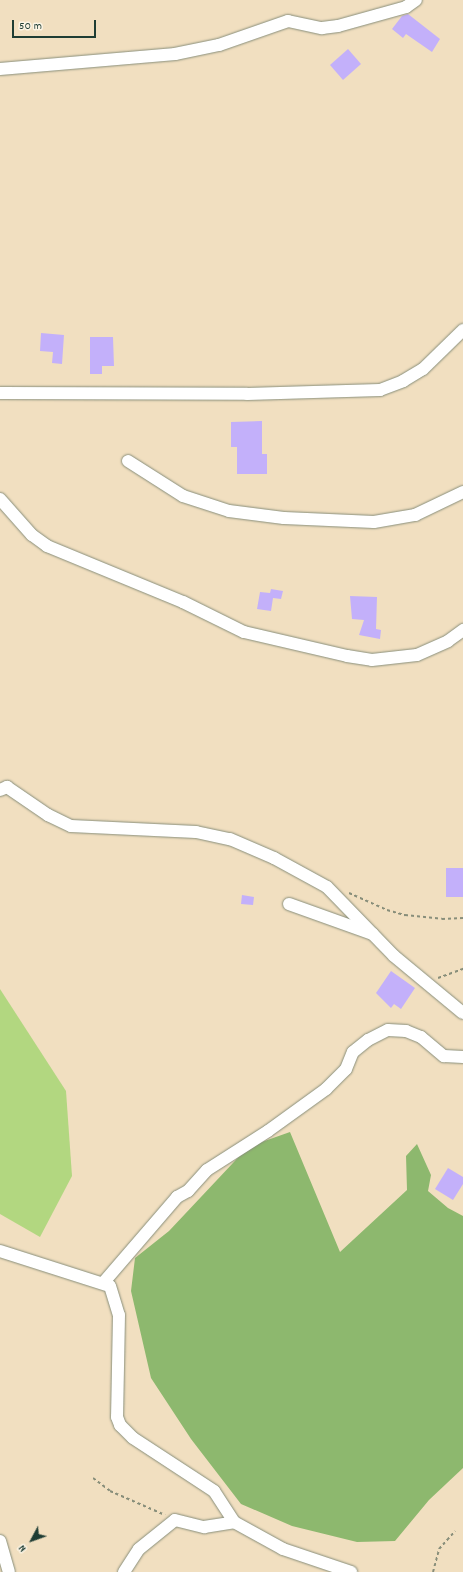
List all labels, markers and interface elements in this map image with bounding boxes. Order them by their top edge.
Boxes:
scale bar [14,12,98,38]
text: 50 m [19,18,42,35]
north arrow [12,1520,52,1560]
text: N [15,1541,31,1555]

